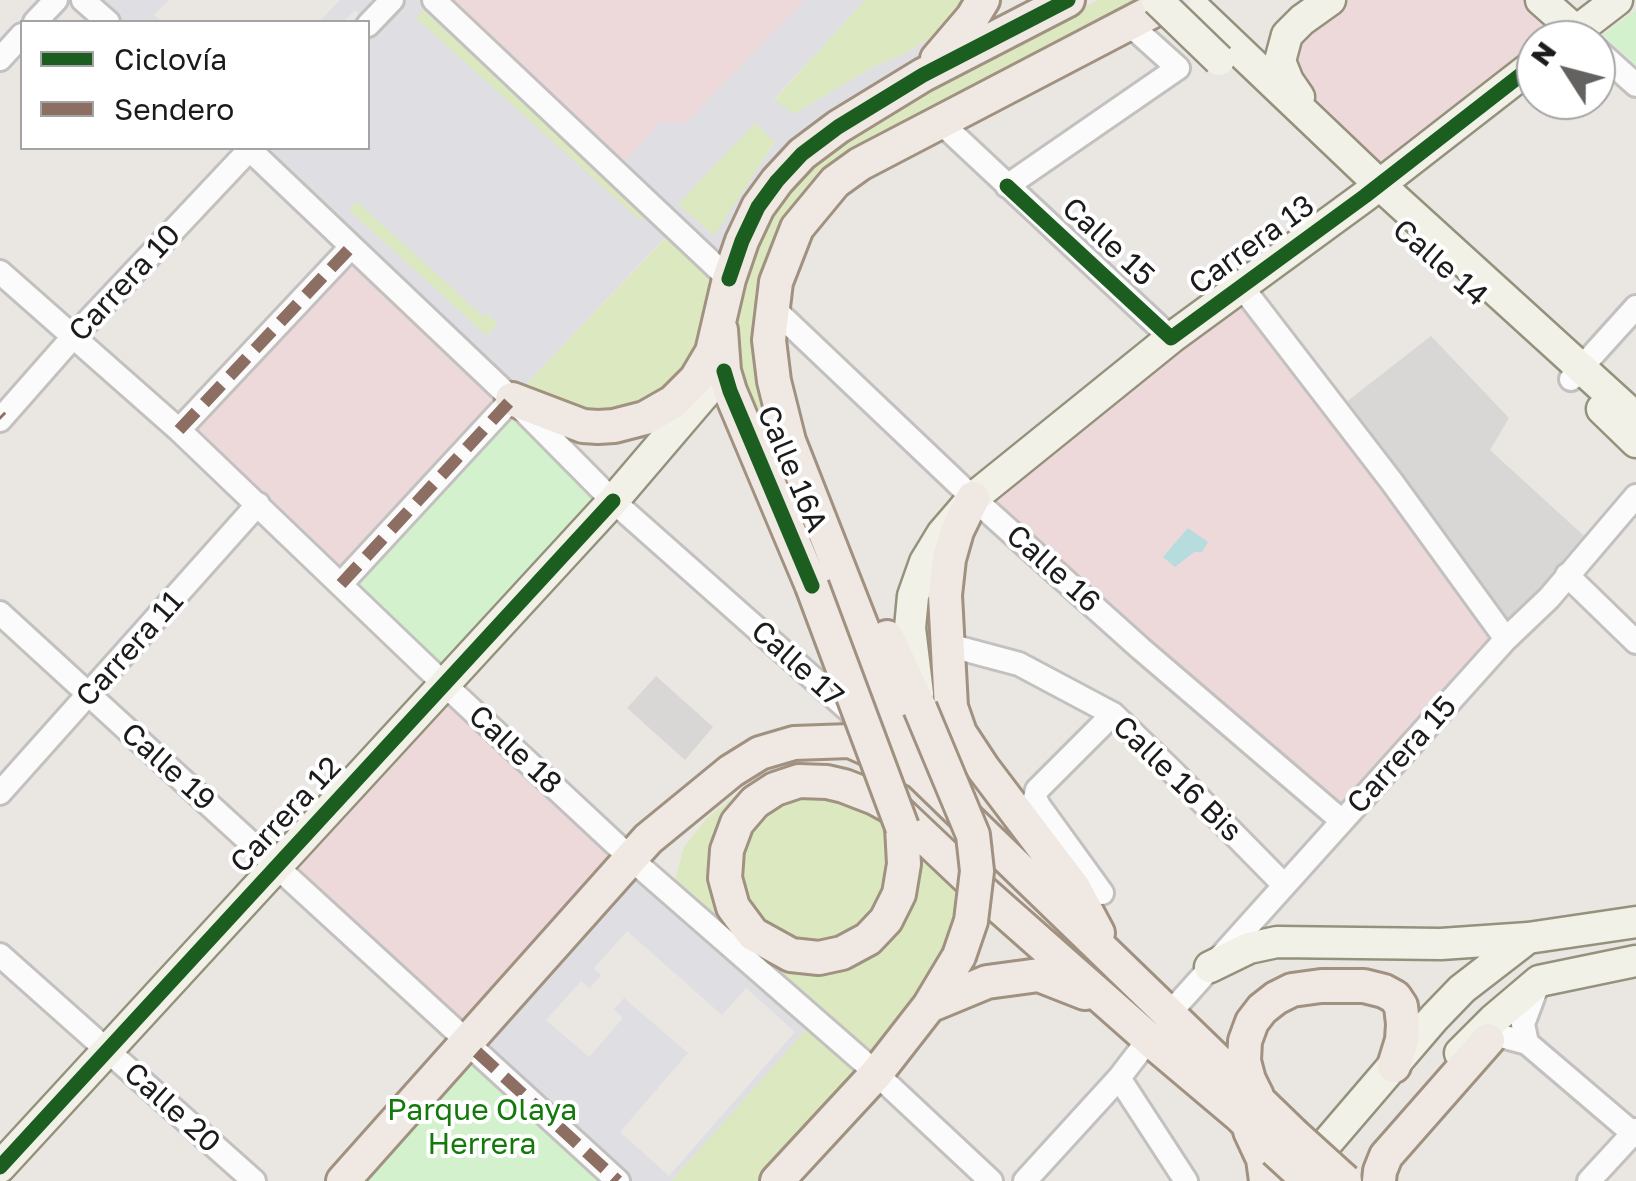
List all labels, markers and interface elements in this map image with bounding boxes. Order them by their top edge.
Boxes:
legend [20,20,370,150]
north arrow [1516,20,1616,120]
text: N [1523,35,1563,72]
text: Ciclovía [114,41,227,77]
text: Sendero [114,91,234,127]
street label: Carrera 13 [1182,188,1322,302]
street label: Calle 15 [1054,190,1162,294]
street label: Calle 14 [1385,212,1495,314]
street label: Carrera 10 [62,217,188,349]
street label: Calle 16A [749,400,835,538]
street label: Calle 16 [999,518,1107,620]
street label: Carrera 11 [69,584,191,714]
street label: Calle 17 [743,613,851,715]
street label: Carrera 15 [1340,689,1464,821]
street label: Calle 18 [461,698,569,802]
street label: Calle 16 Bis [1105,709,1249,849]
street label: Calle 19 [114,716,222,818]
street label: Carrera 12 [223,749,349,881]
street label: Calle 20 [116,1055,228,1161]
park label: Parque Olaya Herrera [387,1092,577,1162]

